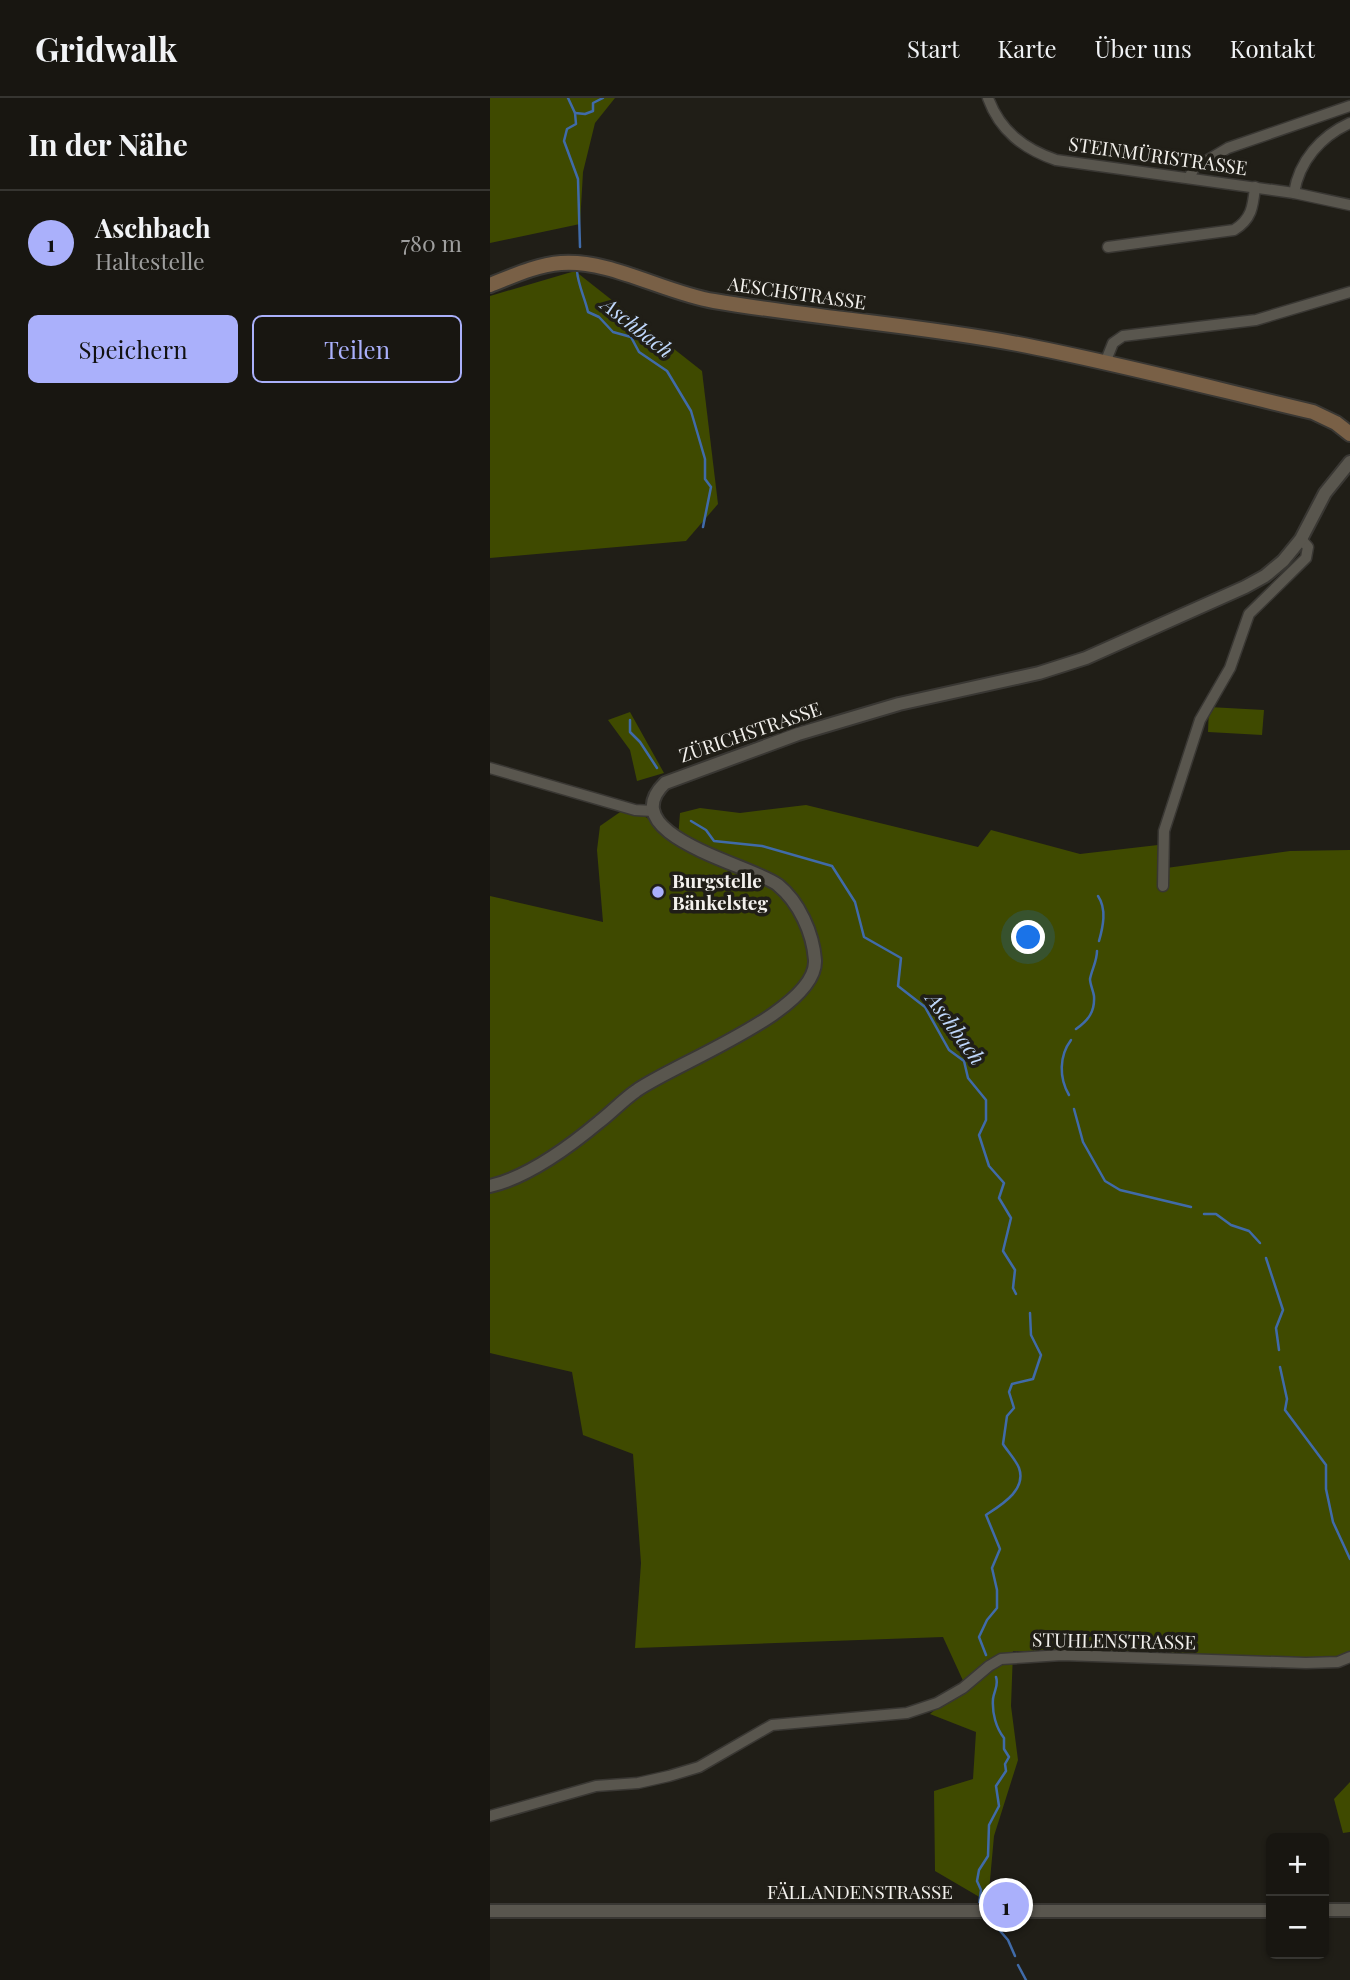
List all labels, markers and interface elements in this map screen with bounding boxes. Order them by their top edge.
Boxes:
text: Gridwalk [35,26,177,70]
text: Start [907,32,960,64]
text: Karte [998,32,1057,64]
text: Über uns [1095,32,1192,64]
text: Kontakt [1230,32,1315,64]
text: In der Nähe [28,124,188,164]
street label: STEINMÜRISTRASSE [1067,130,1249,180]
text: Aschbach [95,210,210,245]
text: 1 [47,227,55,258]
text: 780 m [401,227,462,258]
text: Haltestelle [95,245,205,276]
street label: AESCHSTRASSE [725,269,868,315]
water label: Aschbach [595,288,680,363]
button: Speichern [28,315,238,383]
button: Teilen [252,315,462,383]
street label: ZÜRICHSTRASSE [675,695,824,768]
place label: Burgstelle Bänkelsteg [672,867,768,915]
marker: Burgstelle Bänkelsteg [650,884,666,900]
your location [1011,920,1045,954]
water label: Aschbach [920,984,992,1070]
street label: STUHLENSTRASSE [1032,1626,1196,1654]
map controls [1266,1833,1329,1959]
button: + [1266,1833,1329,1896]
street label: FÄLLANDENSTRASSE [767,1878,953,1904]
pin: 1 [983,1879,1029,1931]
button: − [1266,1896,1329,1959]

